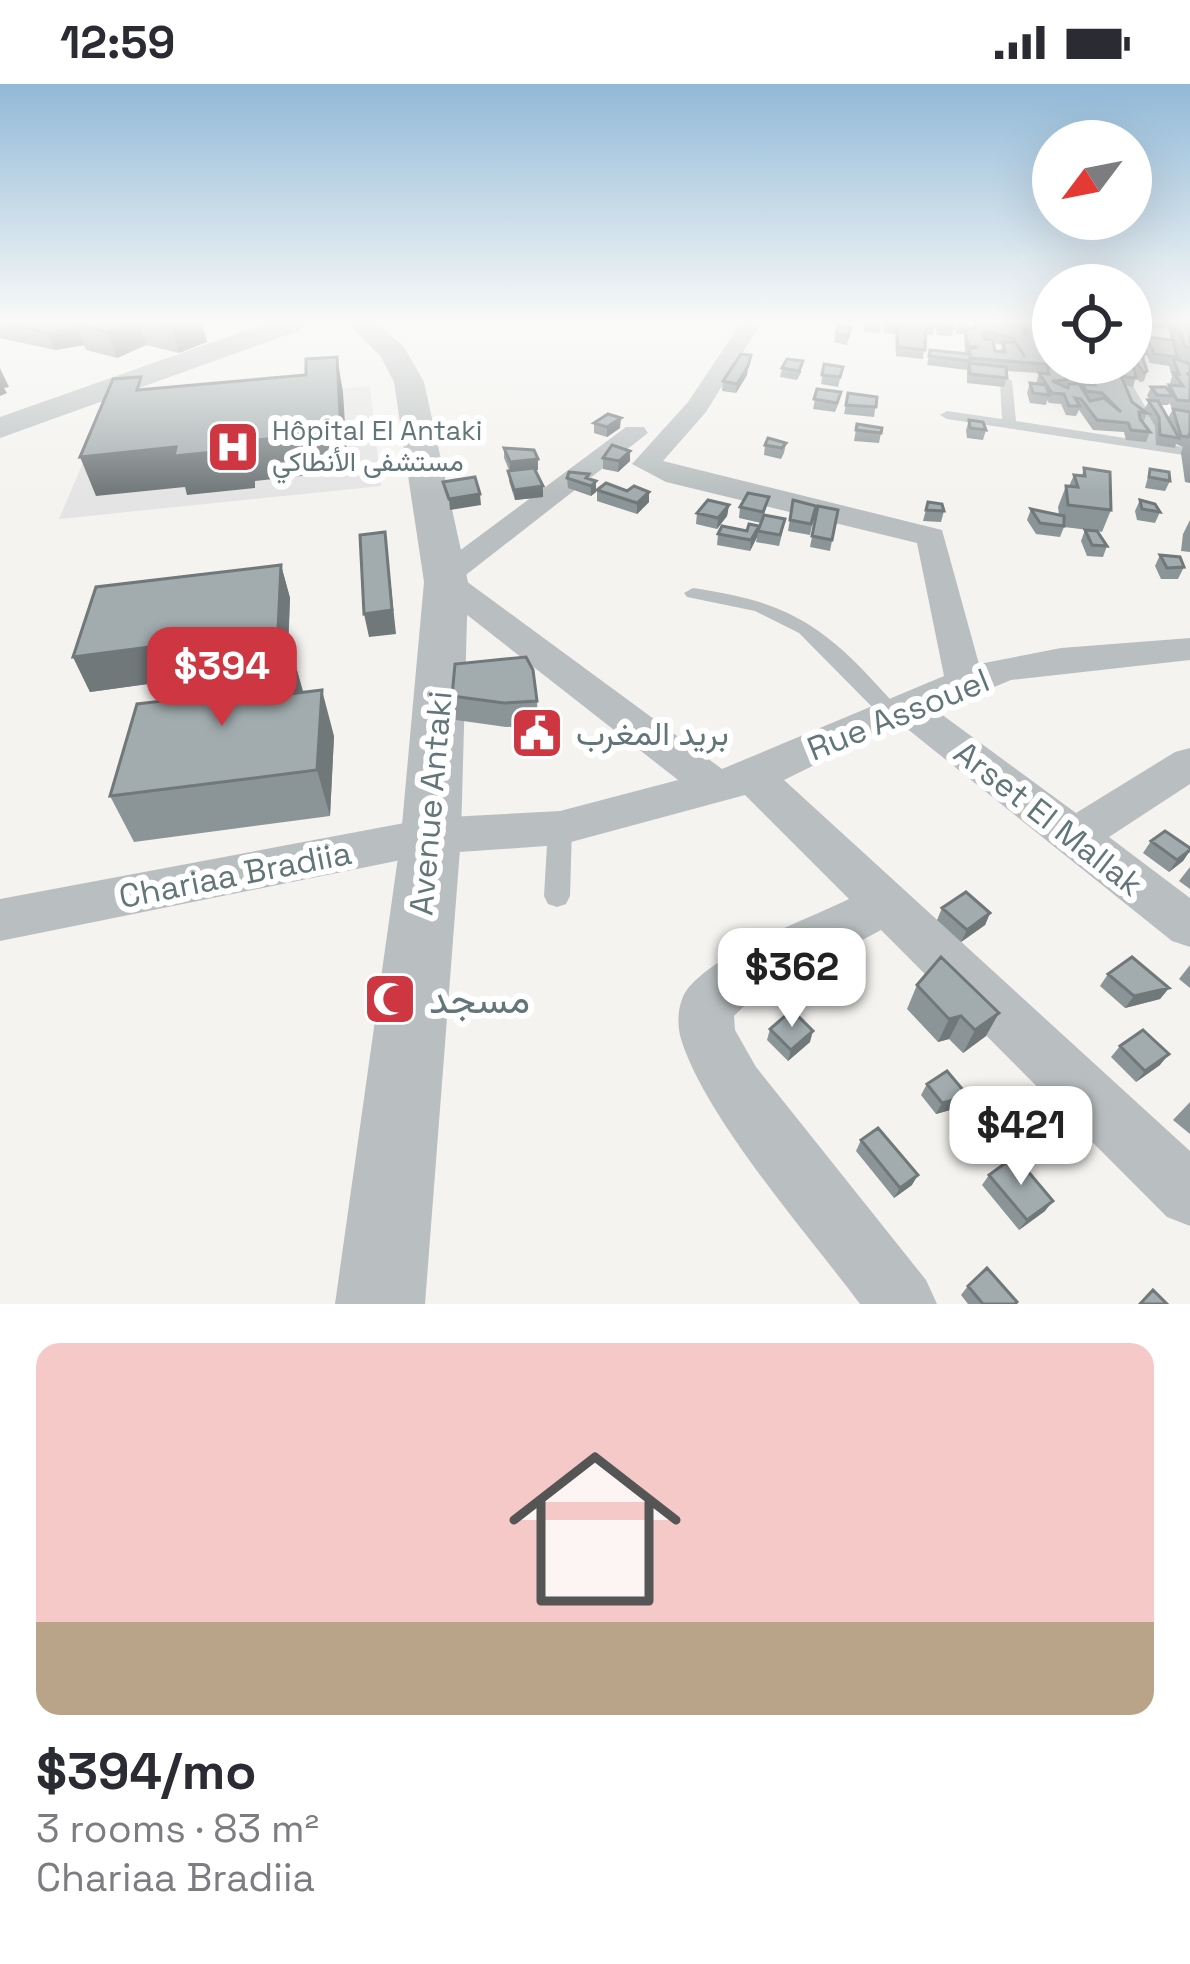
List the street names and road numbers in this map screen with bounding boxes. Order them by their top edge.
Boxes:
street label: Rue Assouel [801,659,995,770]
street label: Avenue Antaki [400,689,462,917]
street label: Arset El Mallak [945,732,1151,906]
street label: Chariaa Bradiia [115,832,355,918]

